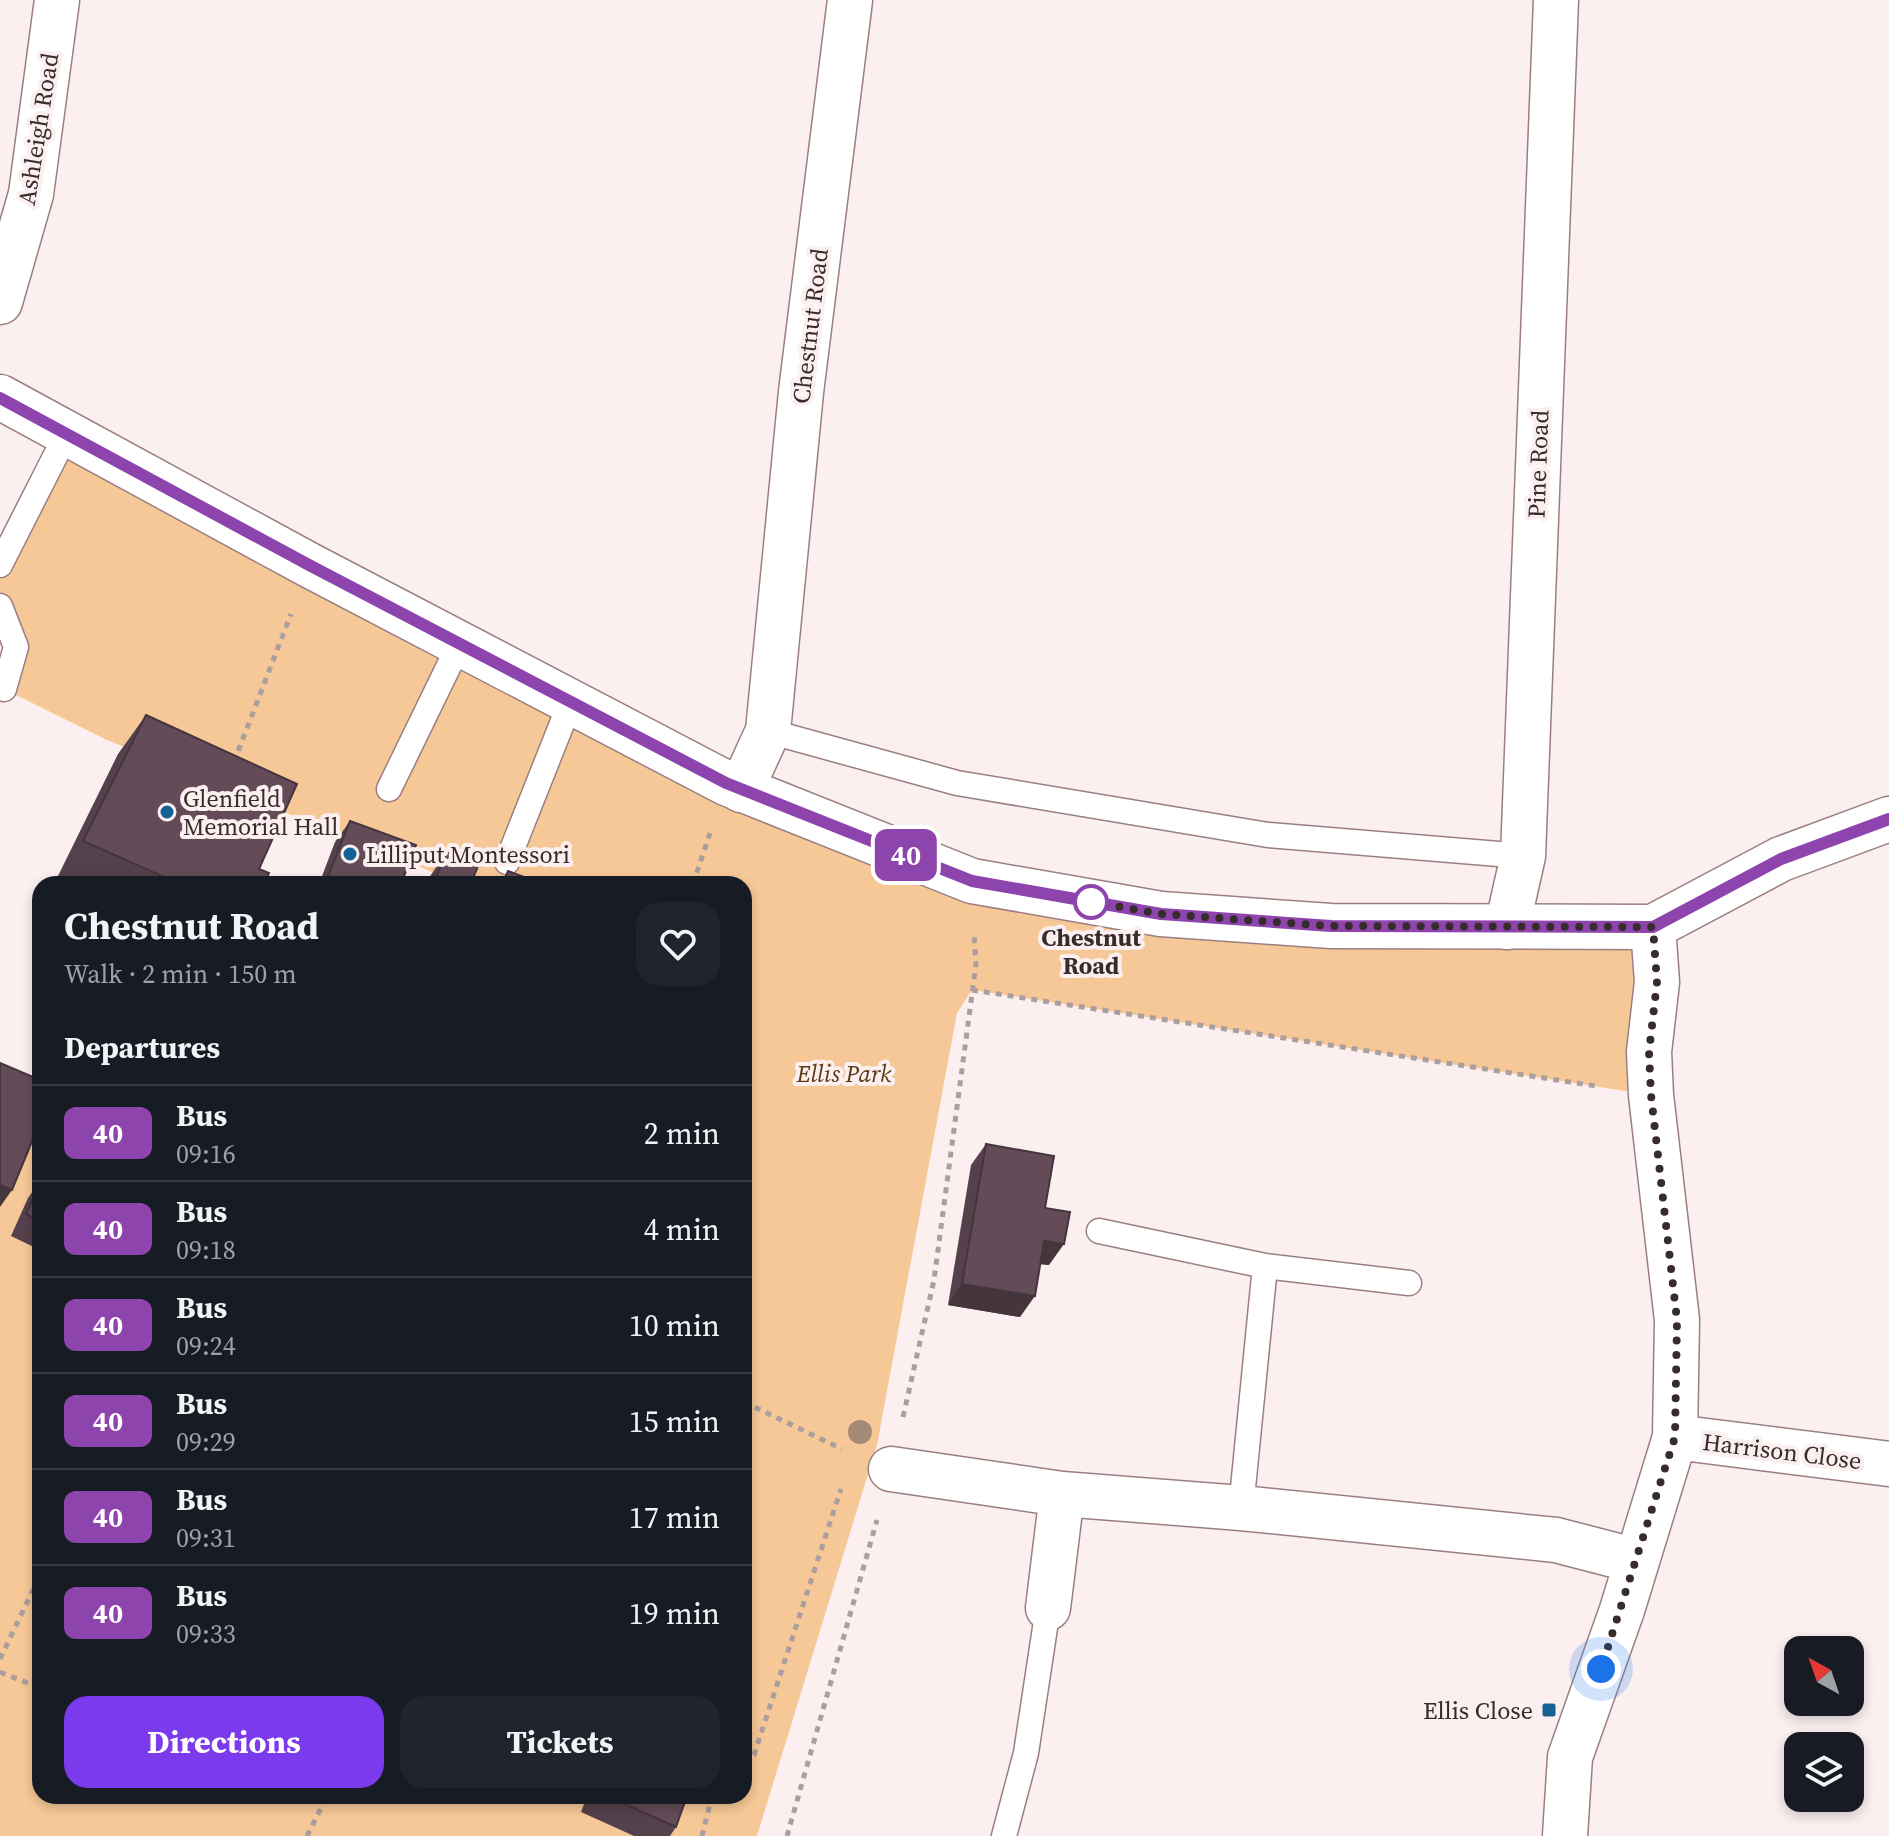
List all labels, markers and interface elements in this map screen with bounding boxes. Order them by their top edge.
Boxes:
street label: Ashleigh Road [10,50,66,207]
street label: Chestnut Road [784,246,836,406]
street label: Pine Road [1520,409,1556,519]
place label: Glenfield Memorial Hall [183,782,338,843]
marker: Glenfield Memorial Hall [158,803,176,821]
line badge: 40 [870,829,942,881]
text: 40 [891,836,921,874]
place label: Lilliput Montessori [366,838,570,871]
marker: Lilliput Montessori [341,845,359,863]
marker: Chestnut Road [1074,885,1108,919]
text: Chestnut Road [64,900,319,952]
button: heart [636,902,720,986]
place label: Chestnut Road [1041,921,1141,982]
text: Walk · 2 min · 150 m [64,956,297,992]
text: Departures [64,1027,220,1068]
park label: Ellis Park [796,1057,892,1090]
text: Bus [176,1095,227,1136]
text: 2 min [644,1113,720,1154]
text: 40 [93,1114,123,1152]
text: 09:16 [176,1136,236,1172]
text: Bus [176,1191,227,1232]
text: 4 min [644,1209,720,1250]
text: 40 [93,1210,123,1248]
text: 09:18 [176,1232,236,1268]
text: Bus [176,1287,227,1328]
text: 10 min [629,1305,720,1346]
text: 40 [93,1306,123,1344]
text: 09:24 [176,1328,236,1364]
text: Bus [176,1383,227,1424]
text: 15 min [629,1401,720,1442]
text: 40 [93,1402,123,1440]
text: 09:29 [176,1424,236,1460]
street label: Harrison Close [1701,1425,1863,1477]
text: Bus [176,1479,227,1520]
text: 17 min [629,1497,720,1538]
text: 40 [93,1498,123,1536]
text: 09:31 [176,1520,236,1556]
text: Bus [176,1575,227,1616]
text: 19 min [629,1593,720,1634]
text: 40 [93,1594,123,1632]
text: 09:33 [176,1616,236,1652]
north arrow [1784,1636,1864,1716]
map controls [1784,1636,1864,1812]
your location [1581,1649,1621,1689]
place label: Ellis Close [1423,1694,1533,1727]
button: Directions [64,1696,384,1788]
button: Tickets [400,1696,720,1788]
marker: Ellis Close [1540,1701,1558,1719]
button: layers [1784,1732,1864,1812]

